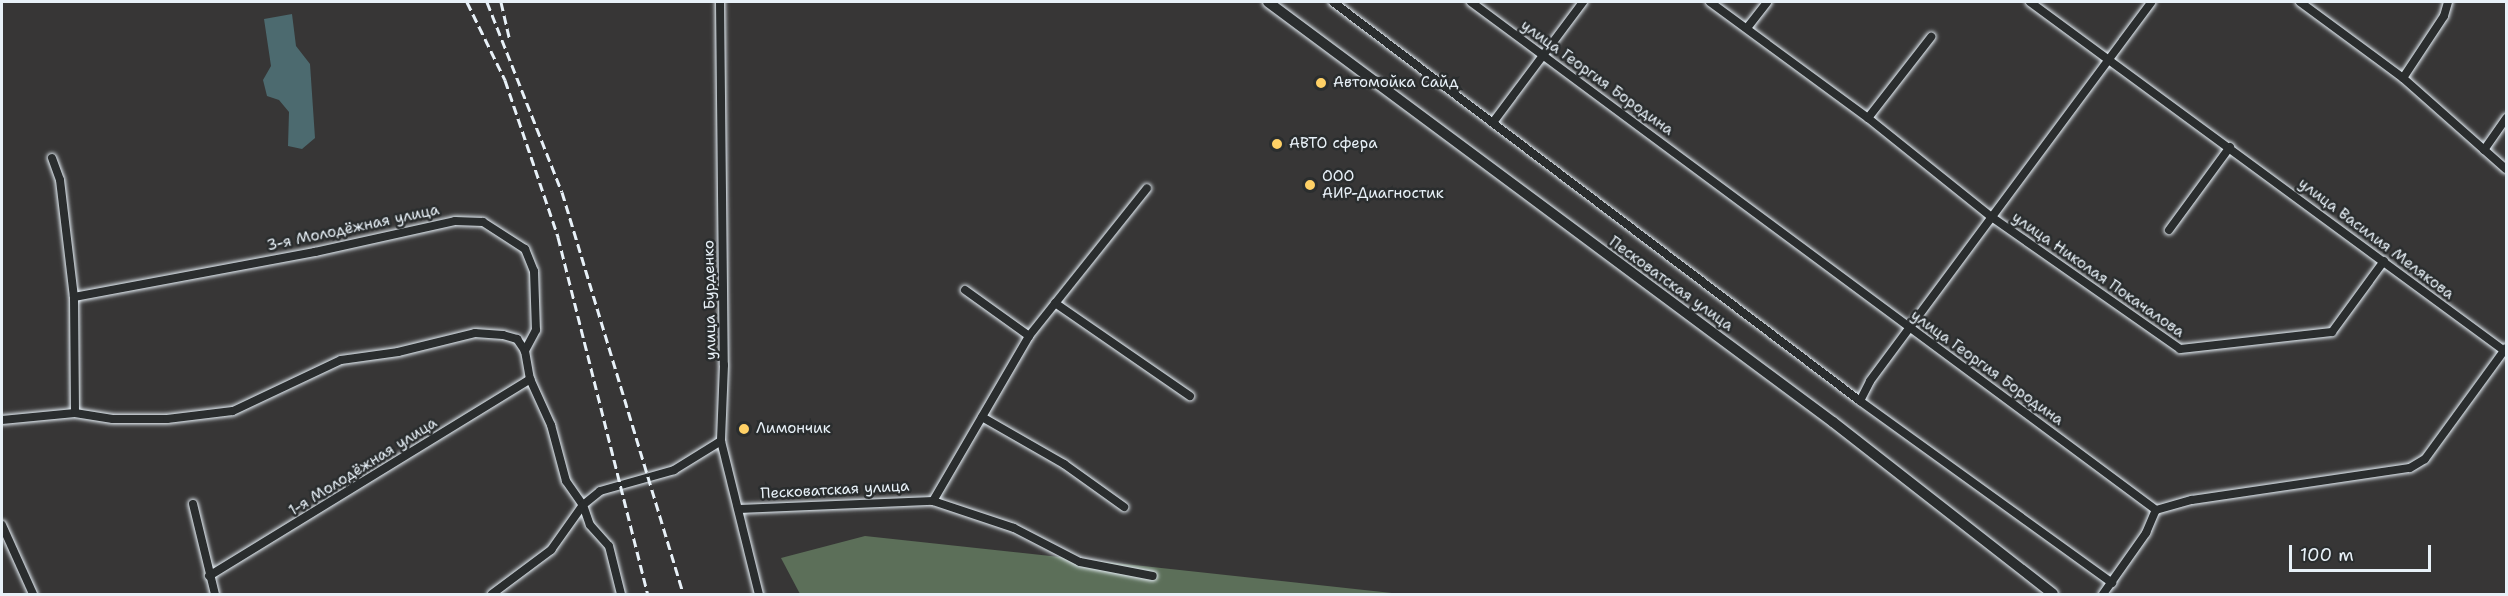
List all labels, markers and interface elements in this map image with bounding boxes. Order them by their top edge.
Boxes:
street label: улица Георгия Бородина [1517,17,1677,139]
place label: Автомойка Сайд [1333,74,1458,92]
marker: Автомойка Сайд [1314,76,1328,90]
place label: АВТО сфера [1289,135,1378,153]
marker: АВТО сфера [1270,137,1284,151]
place label: ООО АИР-Диагностик [1322,167,1444,202]
street label: улица Василия Мелякова [2295,175,2457,303]
marker: ООО АИР-Диагностик [1303,178,1317,192]
street label: 3-я Молодёжная улица [265,201,441,255]
street label: улица Николая Покачалова [2008,208,2188,342]
street label: Песковатская улица [1605,233,1737,335]
street label: улица Бурденко [700,240,720,360]
street label: улица Георгия Бородина [1907,307,2067,429]
street label: 1-я Молодёжная улица [286,414,440,520]
place label: Лимончик [756,420,831,438]
marker: Лимончик [737,422,751,436]
street label: Песковатская улица [760,477,910,503]
scale bar [2292,533,2434,571]
text: 100 m [2300,543,2354,567]

